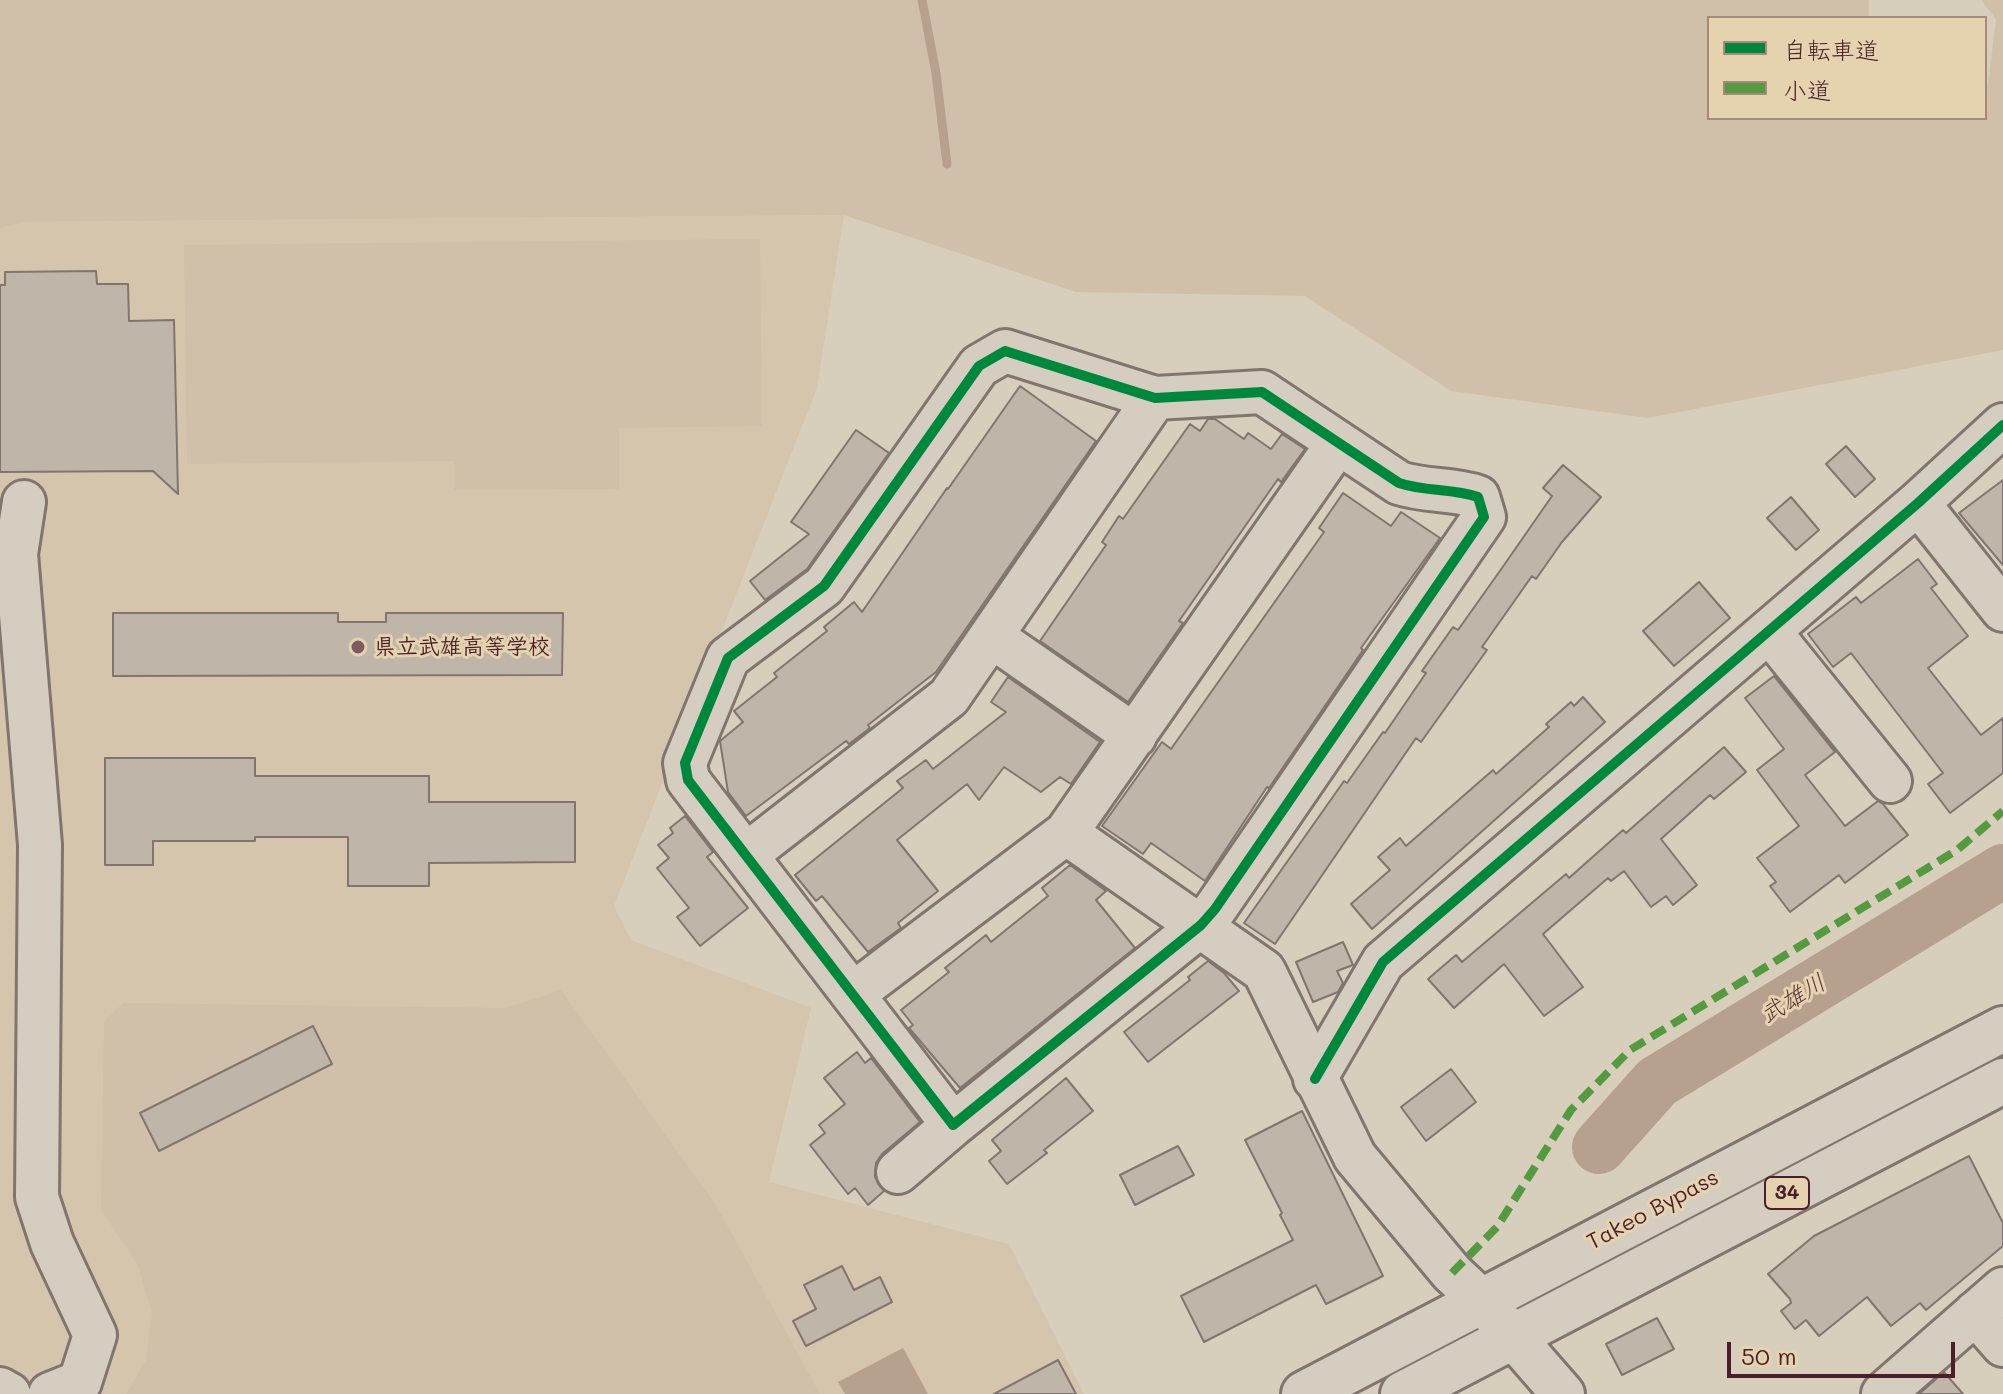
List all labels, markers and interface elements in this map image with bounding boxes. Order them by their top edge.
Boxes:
legend [1707,16,1987,120]
text: 自転車道 [1783,34,1879,65]
text: 小道 [1783,74,1831,105]
place label: 県立武雄高等学校 [374,634,550,660]
marker: 県立武雄高等学校 [349,638,367,656]
water label: 武雄川 [1755,968,1831,1030]
street label: Takeo Bypass [1583,1164,1723,1256]
road number: 34 [1765,1177,1809,1209]
scale bar [1731,1326,1959,1376]
text: 50 m [1741,1340,1797,1371]

